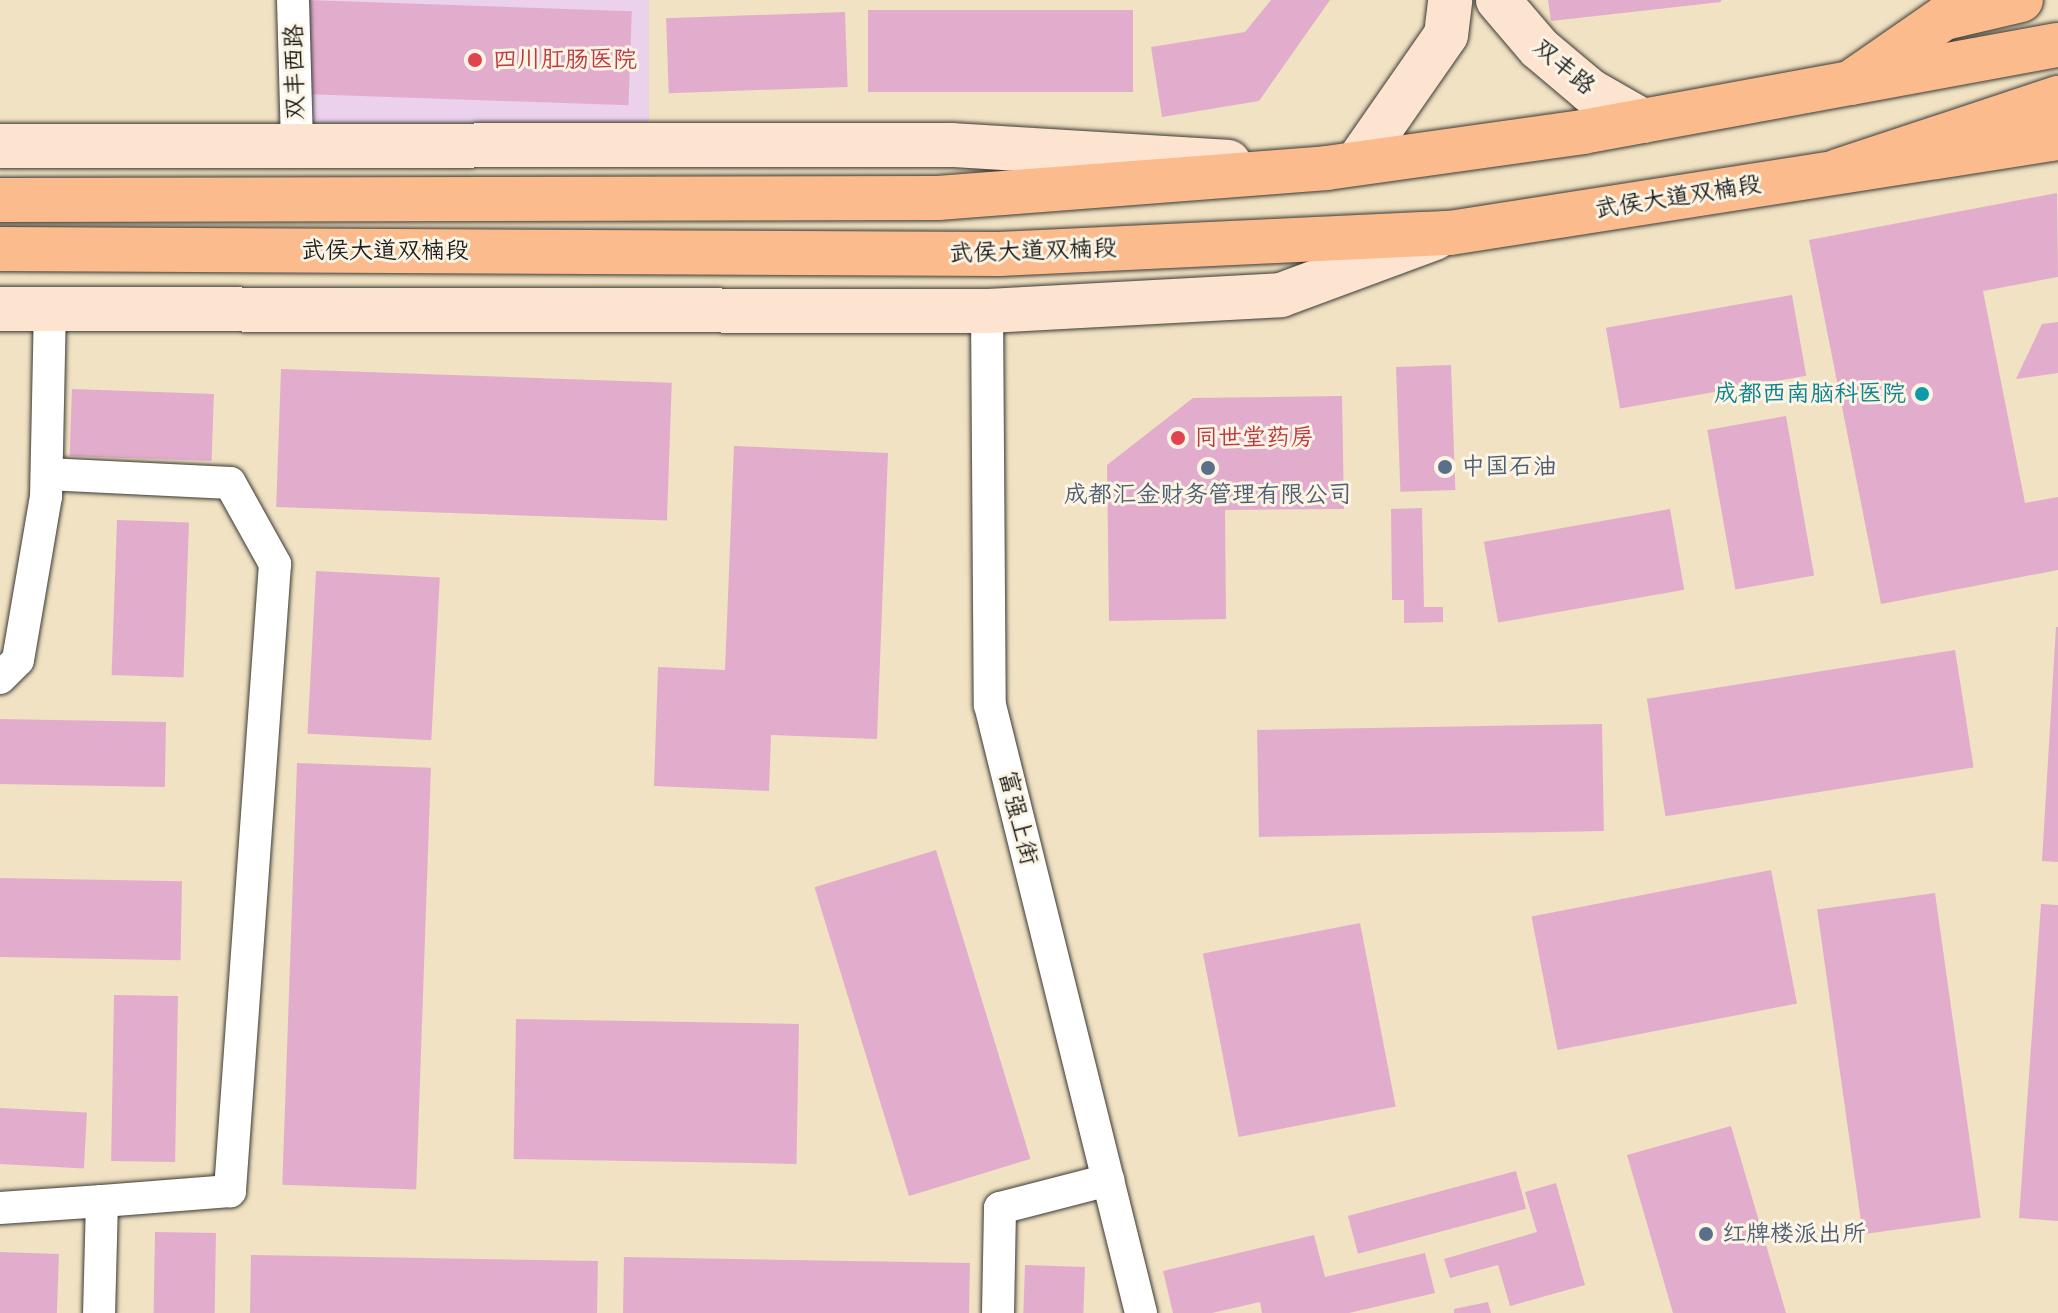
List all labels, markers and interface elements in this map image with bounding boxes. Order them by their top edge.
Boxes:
street label: 双丰西路 [280,24,310,120]
street label: 双丰路 [1527,33,1601,101]
place label: 四川肛肠医院 [493,46,637,74]
marker: 四川肛肠医院 [464,49,486,71]
street label: 武侯大道双楠段 [1593,170,1763,224]
street label: 武侯大道双楠段 [949,234,1117,268]
street label: 武侯大道双楠段 [301,237,469,265]
place label: 成都西南脑科医院 [1714,380,1906,408]
marker: 成都西南脑科医院 [1913,385,1931,403]
place label: 同世堂药房 [1194,424,1314,452]
marker: 同世堂药房 [1169,429,1187,447]
place label: 中国石油 [1461,453,1557,481]
marker: 中国石油 [1436,458,1454,476]
marker: 成都汇金财务管理有限公司 [1199,459,1217,477]
place label: 成都汇金财务管理有限公司 [1064,481,1352,509]
street label: 富强上街 [992,768,1044,868]
place label: 红牌楼派出所 [1722,1220,1866,1248]
marker: 红牌楼派出所 [1697,1225,1715,1243]

